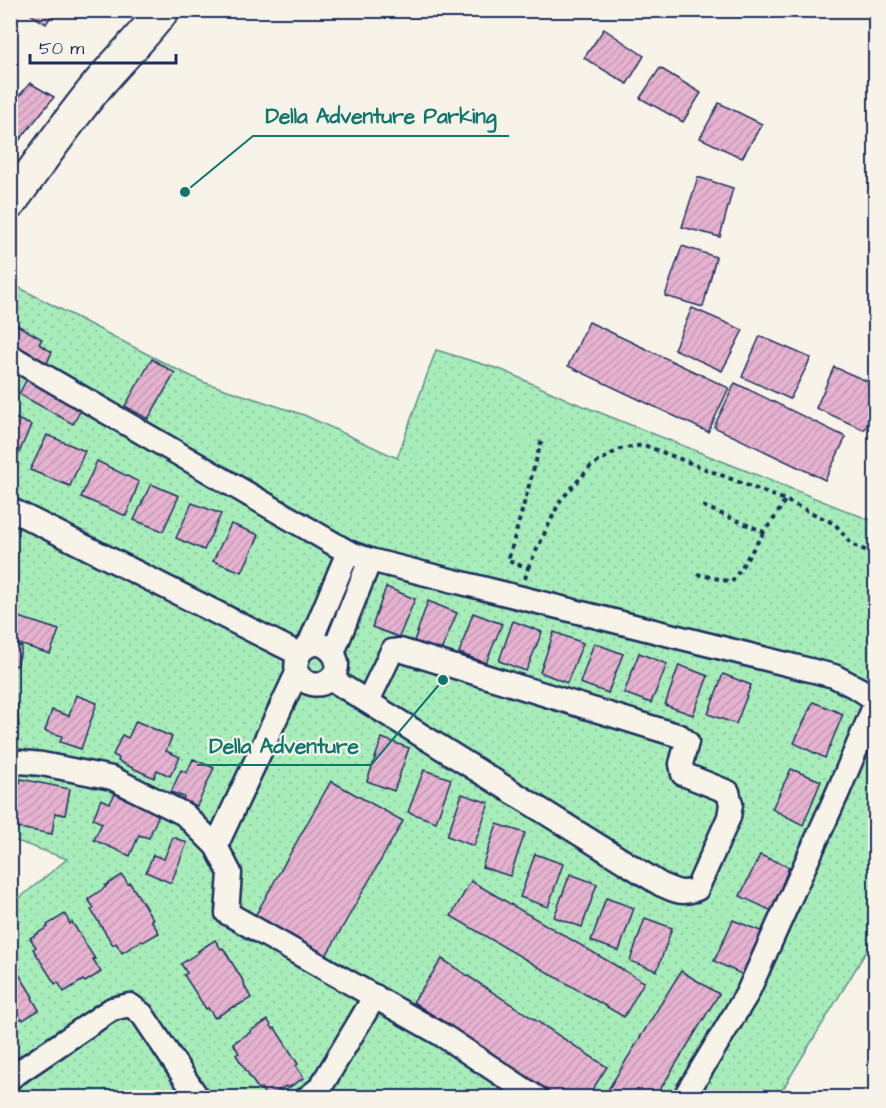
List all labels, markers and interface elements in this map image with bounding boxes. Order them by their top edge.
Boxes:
scale bar [30,27,176,65]
text: 50 m [39,36,84,61]
callout: Della Adventure Parking [253,97,509,136]
text: Della Adventure Parking [265,102,497,133]
callout: Della Adventure [197,726,371,765]
text: Della Adventure [209,732,360,761]

